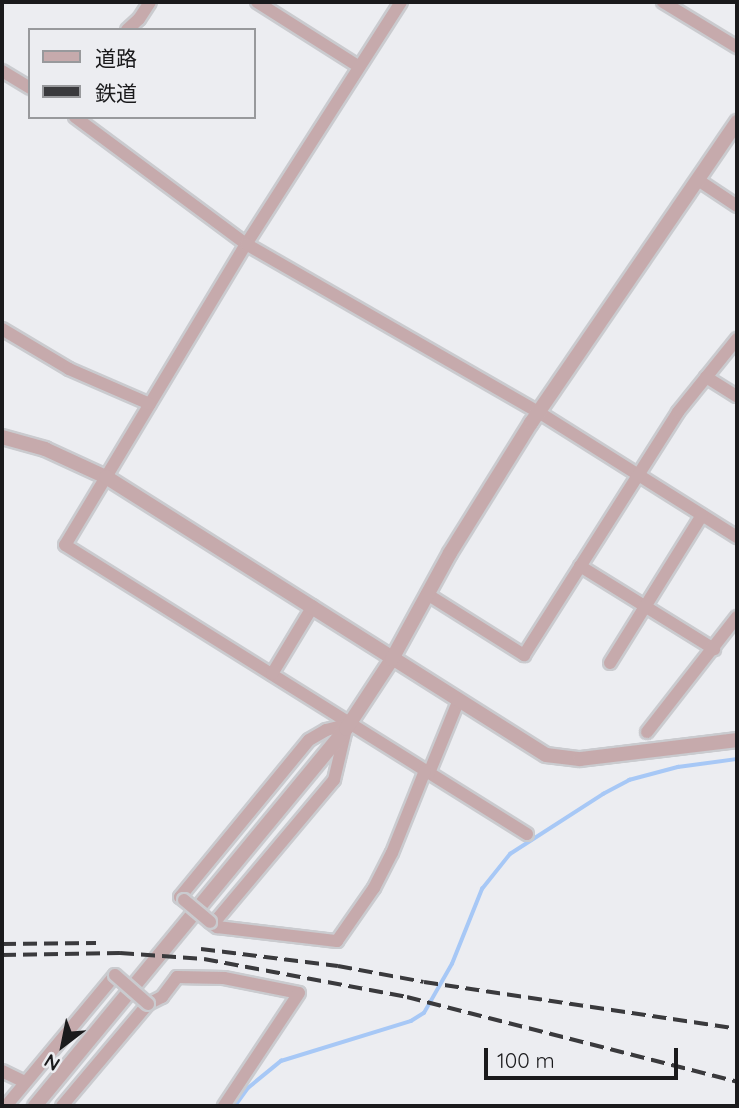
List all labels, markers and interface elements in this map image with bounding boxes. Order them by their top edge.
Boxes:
legend [28,28,256,119]
text: 道路 [95,45,137,71]
text: 鉄道 [95,80,137,106]
north arrow [28,1010,98,1080]
scale bar [487,1034,681,1078]
text: 100 m [497,1047,555,1073]
text: N [40,1049,64,1077]

